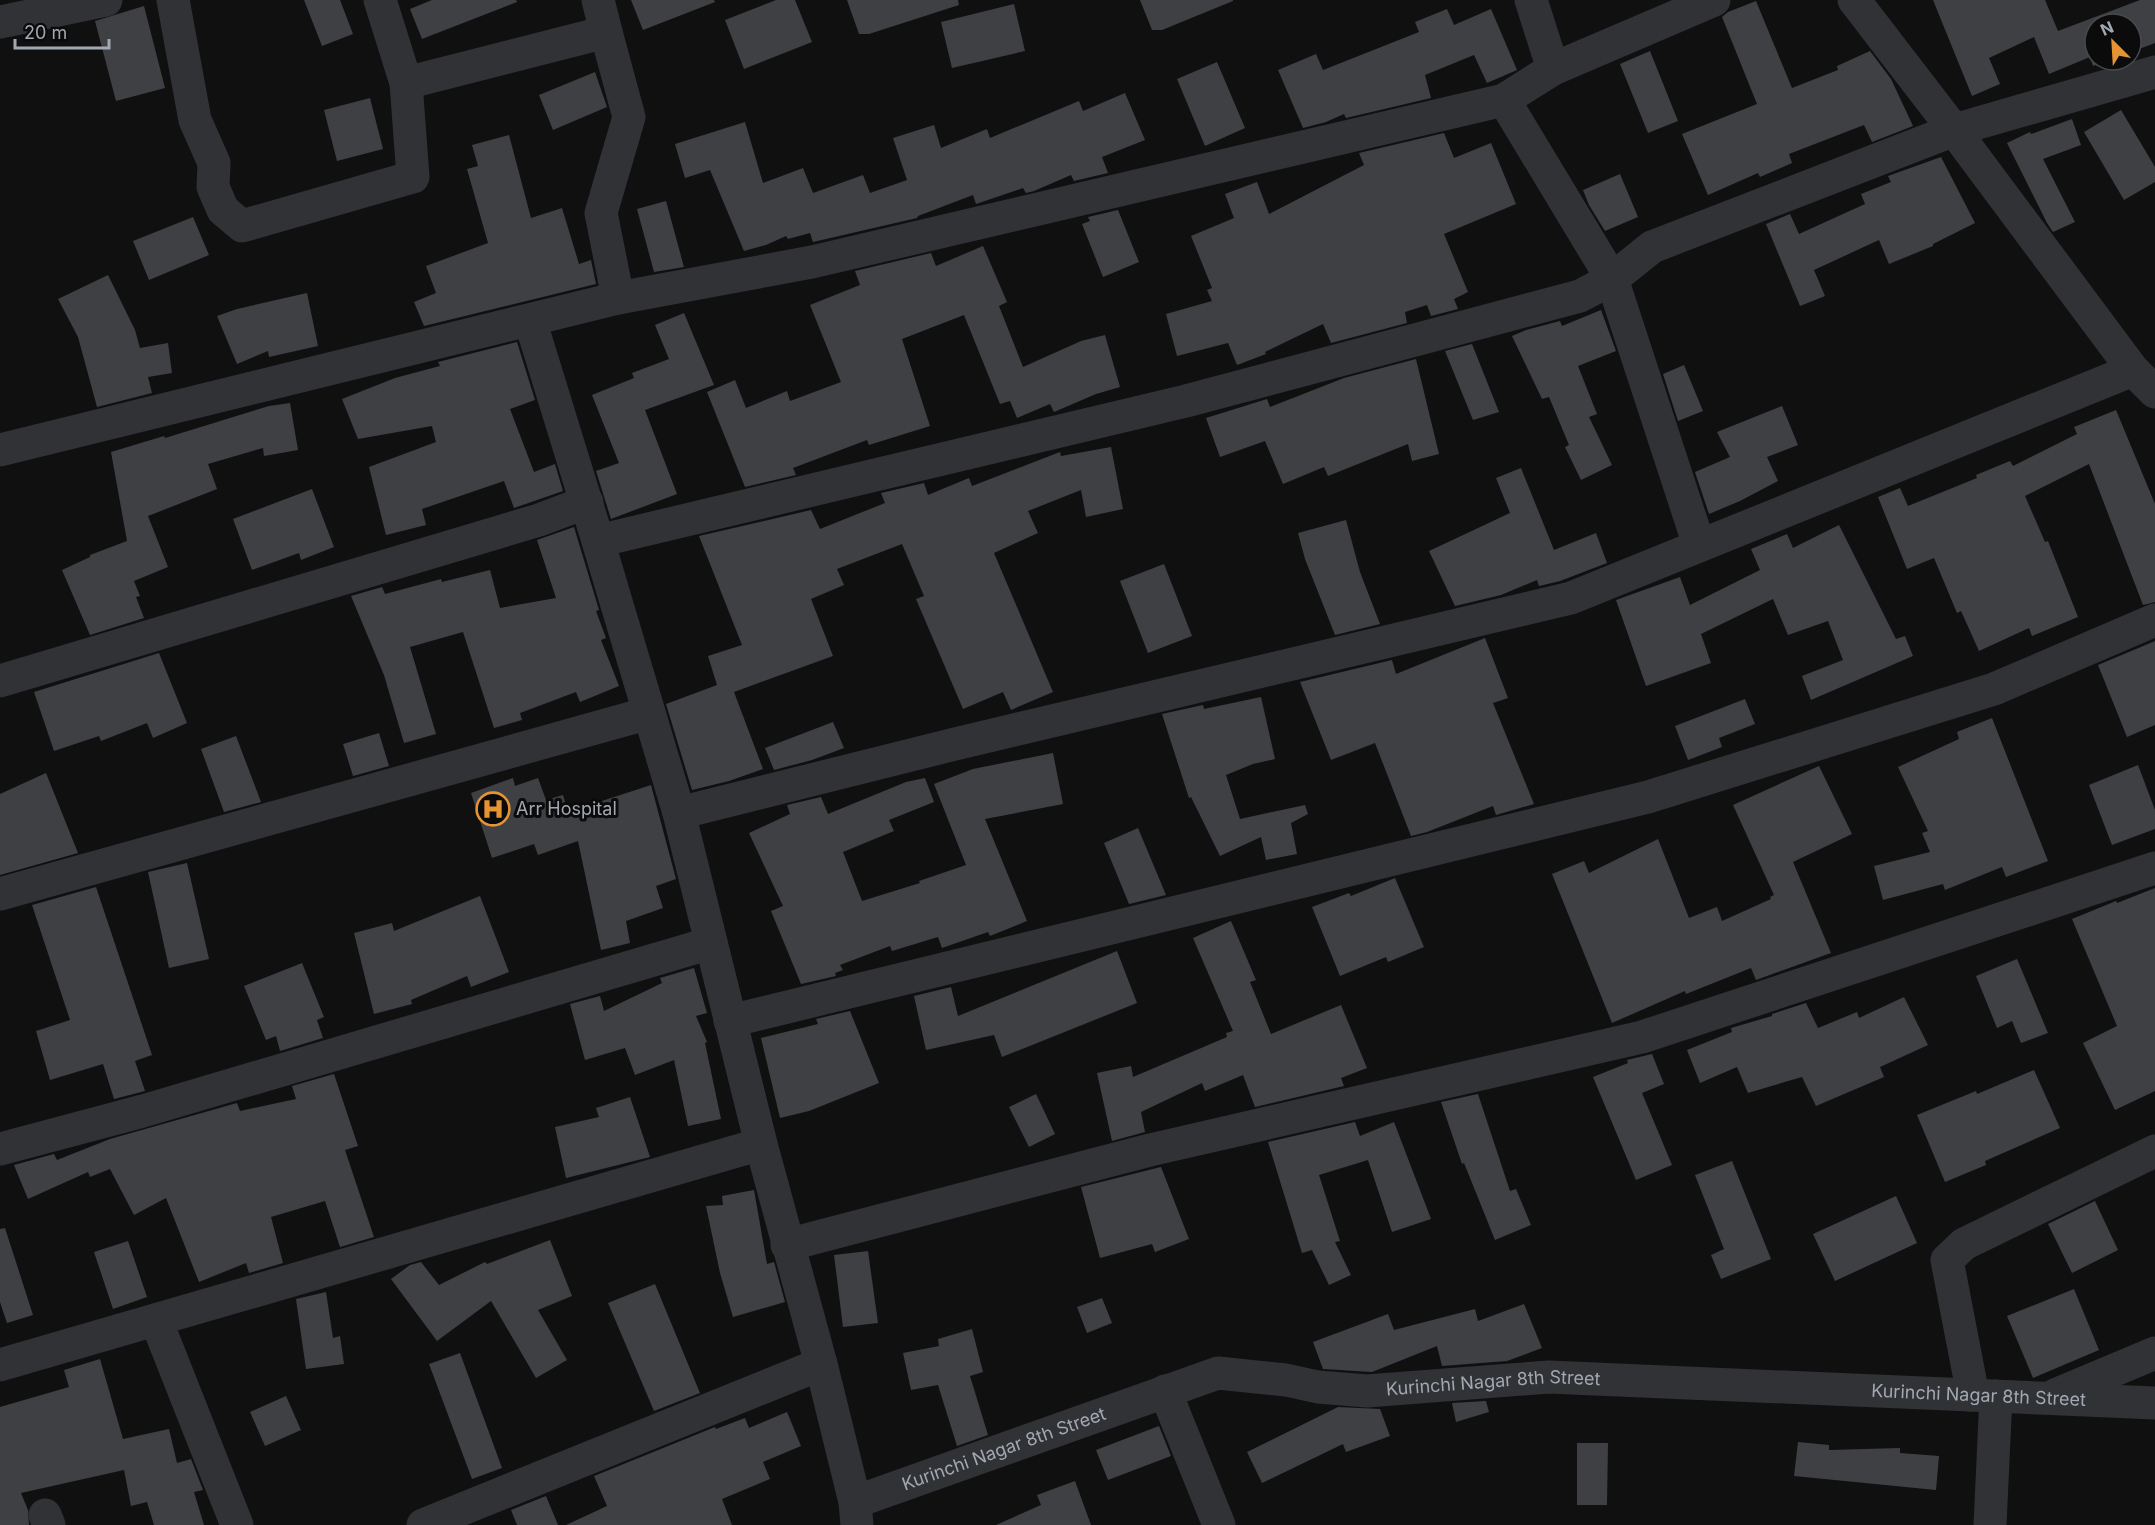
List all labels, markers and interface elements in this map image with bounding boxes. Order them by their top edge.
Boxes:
scale bar [15,12,110,50]
north arrow [2083,12,2143,72]
text: N [2097,17,2117,40]
text: 20 m [24,22,67,43]
hospital icon: Arr Hospital [475,791,511,827]
place label: Arr Hospital [516,798,617,819]
street label: Kurinchi Nagar 8th Street [1385,1366,1601,1400]
street label: Kurinchi Nagar 8th Street [1871,1380,2086,1410]
street label: Kurinchi Nagar 8th Street [899,1403,1109,1494]

